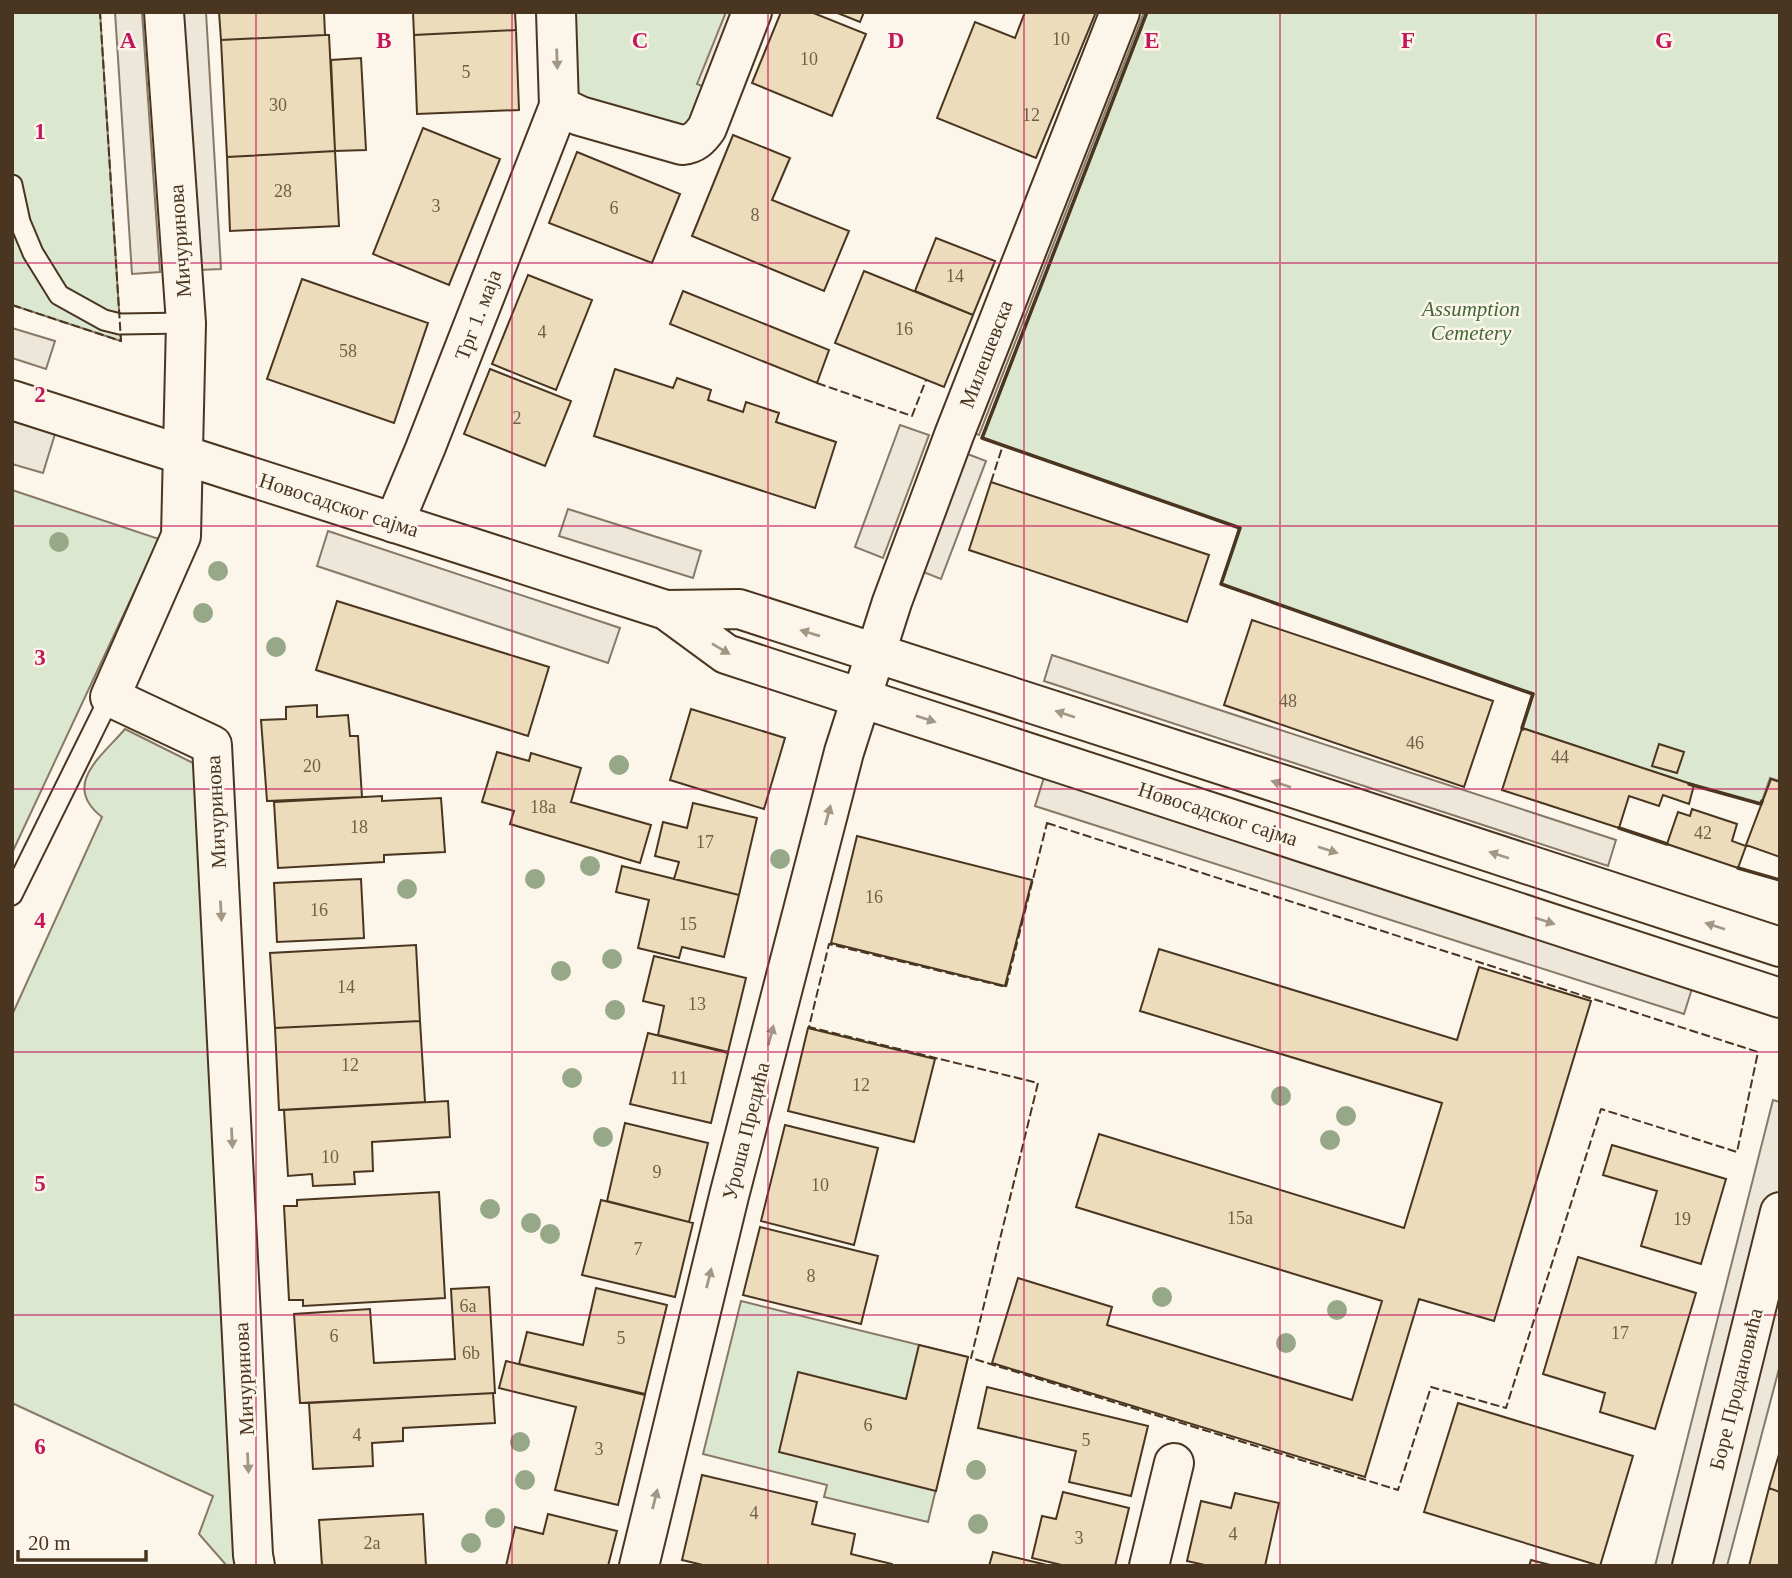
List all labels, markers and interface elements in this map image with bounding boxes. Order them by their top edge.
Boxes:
text: A [120,28,137,53]
text: B [376,28,392,53]
text: C [632,28,648,53]
text: D [888,28,904,53]
text: E [1144,28,1160,53]
text: F [1401,28,1415,53]
text: G [1655,28,1673,53]
house number: 10 [1052,29,1070,49]
one-way arrow [552,48,563,70]
house number: 10 [800,49,818,69]
house number: 5 [462,62,471,82]
house number: 30 [269,95,287,115]
house number: 12 [1022,105,1040,125]
text: 1 [34,119,46,144]
house number: 28 [274,181,292,201]
street label: Мичуринова [164,183,196,298]
house number: 3 [432,196,441,216]
house number: 6 [610,198,619,218]
house number: 8 [751,205,760,225]
street label: Трг 1. маја [450,266,506,364]
house number: 14 [946,266,964,286]
street label: Милешевска [954,296,1018,411]
park label: Assumption Cemetery [1420,297,1520,345]
house number: 16 [895,319,913,339]
house number: 4 [538,322,547,342]
house number: 58 [339,341,357,361]
text: 2 [34,382,46,407]
house number: 2 [513,408,522,428]
street label: Новосадског сајма [256,468,422,542]
one-way arrow [800,627,821,638]
one-way arrow [712,643,731,656]
text: 3 [34,645,46,670]
house number: 48 [1279,691,1297,711]
one-way arrow [1054,709,1075,719]
one-way arrow [915,714,936,725]
house number: 46 [1406,733,1424,753]
house number: 44 [1551,747,1569,767]
street label: Мичуринова [201,754,231,869]
house number: 20 [303,756,321,776]
street label: Новосадског сајма [1135,777,1301,851]
one-way arrow [1271,778,1292,789]
house number: 18a [530,797,556,817]
one-way arrow [823,803,834,825]
house number: 18 [350,817,368,837]
house number: 42 [1694,823,1712,843]
house number: 17 [696,832,714,852]
one-way arrow [1318,846,1339,856]
one-way arrow [1488,849,1509,860]
house number: 16 [865,887,883,907]
one-way arrow [215,900,226,922]
house number: 16 [310,900,328,920]
text: 4 [34,908,46,933]
house number: 15 [679,914,697,934]
one-way arrow [1534,916,1555,927]
one-way arrow [1704,920,1725,931]
house number: 14 [337,977,355,997]
house number: 13 [688,994,706,1014]
one-way arrow [766,1024,777,1046]
house number: 12 [341,1055,359,1075]
street label: Уроша Предића [717,1059,775,1202]
house number: 11 [670,1068,688,1088]
house number: 12 [852,1075,870,1095]
one-way arrow [226,1127,237,1149]
house number: 10 [321,1147,339,1167]
house number: 9 [653,1162,662,1182]
text: 5 [34,1171,46,1196]
house number: 10 [811,1175,829,1195]
house number: 15a [1227,1208,1253,1228]
house number: 19 [1673,1209,1691,1229]
house number: 7 [634,1239,643,1259]
house number: 8 [807,1266,816,1286]
one-way arrow [704,1267,715,1289]
house number: 6a [460,1296,477,1316]
street label: Боре Продановића [1704,1305,1768,1472]
street label: Мичуринова [229,1321,259,1436]
house number: 17 [1611,1323,1629,1343]
house number: 6 [330,1326,339,1346]
house number: 5 [617,1328,626,1348]
house number: 6b [462,1343,480,1363]
house number: 6 [864,1415,873,1435]
house number: 4 [353,1425,362,1445]
house number: 5 [1082,1430,1091,1450]
text: 6 [34,1434,46,1459]
house number: 3 [595,1439,604,1459]
one-way arrow [243,1452,254,1474]
one-way arrow [650,1488,661,1510]
house number: 4 [750,1503,759,1523]
scale bar [18,1518,145,1562]
house number: 4 [1229,1524,1238,1544]
house number: 3 [1075,1528,1084,1548]
text: 20 m [28,1531,71,1555]
house number: 2a [364,1533,381,1553]

